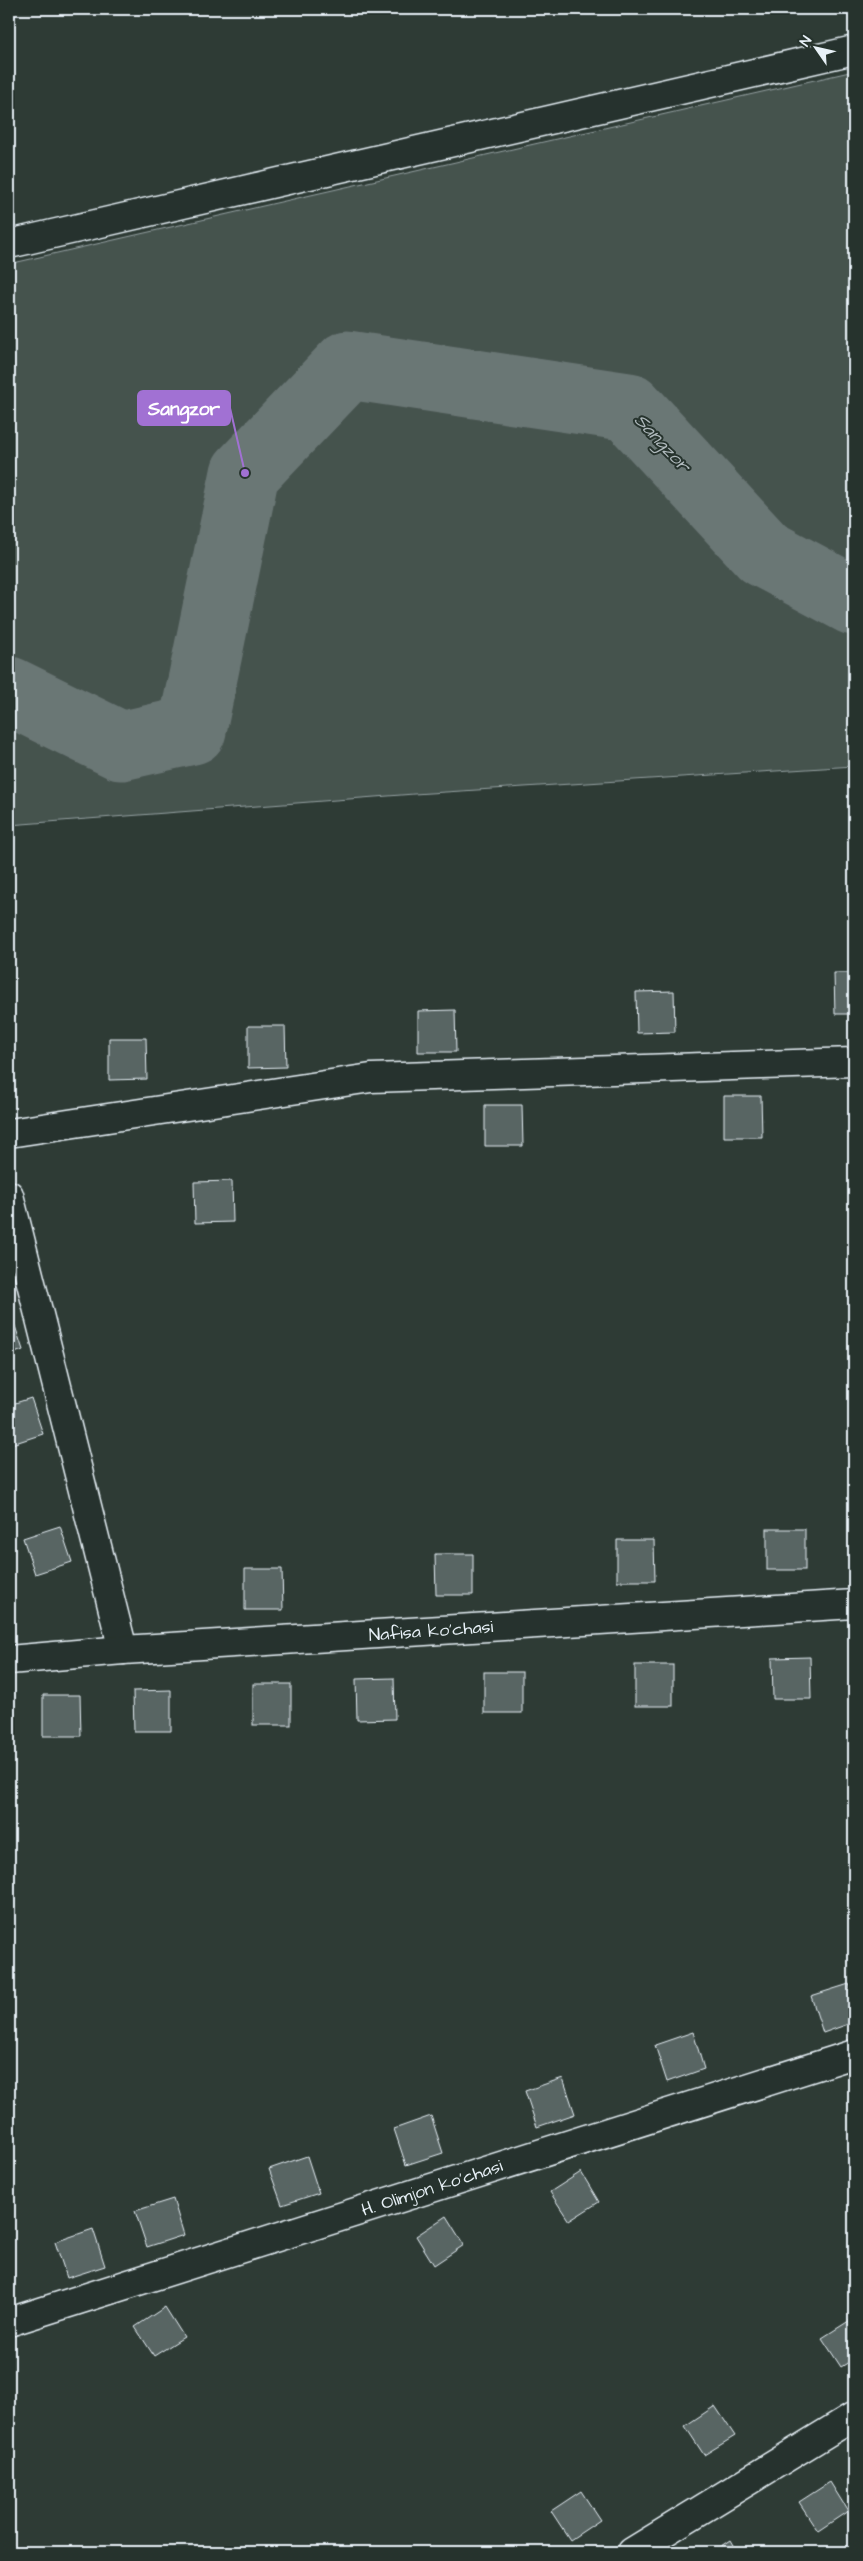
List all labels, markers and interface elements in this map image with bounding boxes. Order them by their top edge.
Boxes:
north arrow [790,22,840,72]
text: N [795,32,817,51]
callout: Sangzor [138,391,230,425]
text: Sangzor [147,396,220,424]
water label: Sangzor [628,408,698,480]
street label: Nafisa ko'chasi [368,1614,494,1648]
street label: H. Olimjon ko'chasi [358,2153,506,2223]

